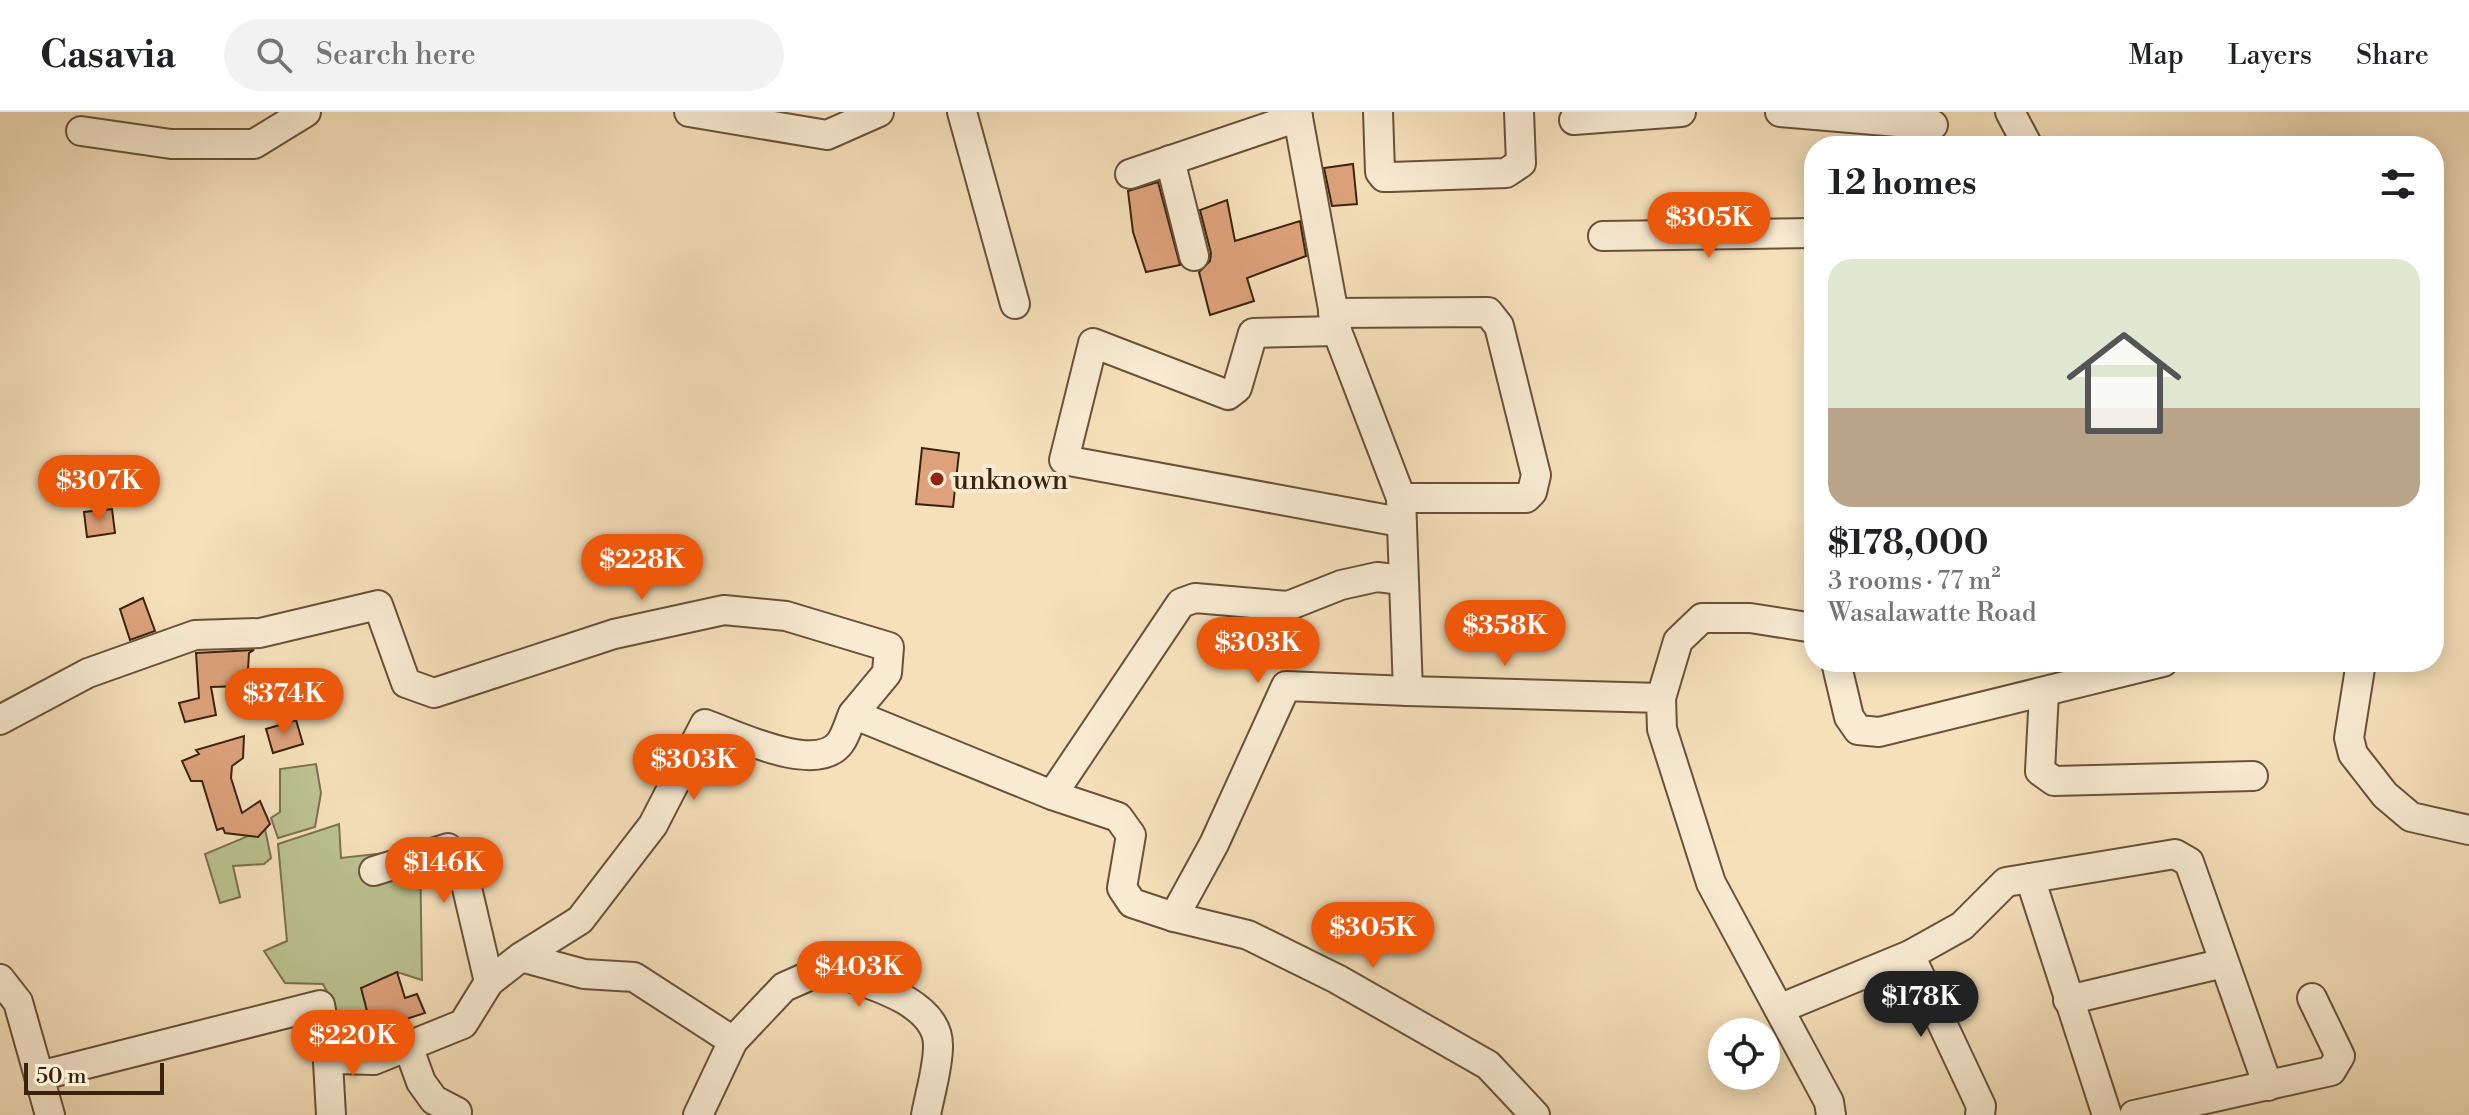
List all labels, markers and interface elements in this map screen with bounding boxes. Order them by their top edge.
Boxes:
search box [224,19,784,91]
text: Casavia [40,32,176,79]
icon: search [252,33,296,77]
text: Search here [316,36,476,74]
text: Map [2129,38,2184,73]
text: Layers [2228,38,2312,73]
text: Share [2356,38,2429,73]
icon: filters [2376,162,2420,206]
text: 12 homes [1828,163,1977,205]
pin: $305K [1653,192,1765,260]
text: $305K [1665,202,1753,234]
icon: home [2052,311,2196,455]
pin: $307K [43,455,155,523]
place label: unknown [953,463,1068,498]
text: $307K [56,465,142,497]
marker: unknown [928,470,946,488]
text: $178,000 [1828,523,1988,565]
pin: $228K [586,534,698,602]
text: $228K [599,544,685,576]
text: 3 rooms · 77 m² [1828,565,2000,597]
text: Wasalawatte Road [1828,597,2037,629]
pin: $358K [1449,600,1561,668]
text: $358K [1463,610,1547,642]
pin: $303K [1202,617,1314,685]
text: $303K [1215,627,1301,659]
pin: $374K [228,668,340,736]
text: $374K [243,678,325,710]
pin: $303K [638,734,750,802]
text: $303K [651,744,737,776]
pin: $146K [388,837,500,905]
text: $146K [403,847,485,879]
pin: $305K [1317,902,1429,970]
text: $305K [1329,912,1417,944]
pin: $403K [803,941,915,1009]
text: $403K [815,951,903,983]
pin: $178K [1865,971,1977,1039]
text: $178K [1881,981,1961,1013]
pin: $220K [297,1010,409,1078]
map controls [1708,1018,1780,1090]
button: locate [1708,1018,1780,1090]
text: $220K [309,1020,397,1052]
scale bar [24,1059,164,1095]
text: 50 m [36,1063,87,1090]

